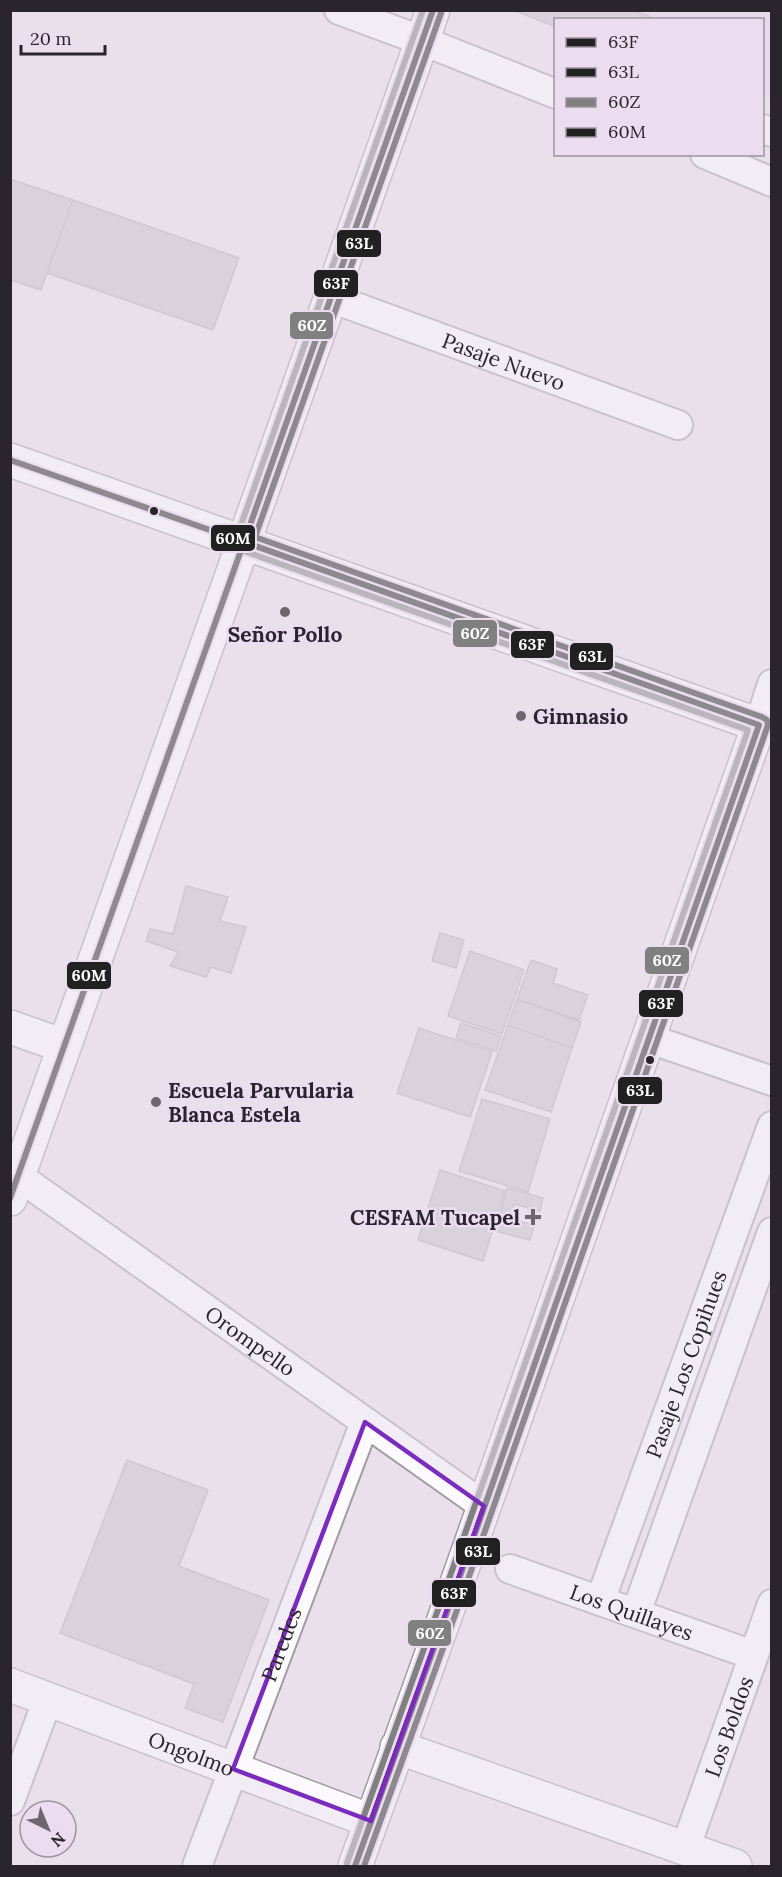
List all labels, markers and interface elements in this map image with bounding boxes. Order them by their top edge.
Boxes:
scale bar [21,18,105,56]
legend [554,18,764,156]
text: 20 m [30,27,72,50]
text: 63F [608,30,638,53]
text: 63L [608,60,639,83]
text: 60Z [608,90,641,113]
text: 60M [608,120,646,143]
line badge: 63L [336,229,382,258]
text: 63L [345,233,373,253]
line badge: 63F [313,269,359,298]
text: 63F [322,273,350,293]
line badge: 60Z [289,311,334,340]
text: 60Z [297,315,327,335]
street label: Pasaje Nuevo [439,326,569,396]
unlabelled marker [148,505,160,517]
line badge: 60M [210,524,256,552]
text: 60M [216,528,250,548]
marker: Señor Pollo [278,605,292,619]
line badge: 60Z [452,619,498,648]
place label: Señor Pollo [228,621,342,648]
text: 60Z [460,623,490,643]
line badge: 63F [510,630,555,659]
text: 63F [518,634,546,654]
line badge: 63L [569,642,614,671]
text: 63L [578,646,606,666]
place label: Gimnasio [533,703,628,730]
marker: Gimnasio [514,709,528,723]
line badge: 60Z [644,946,690,975]
text: 60Z [652,950,682,970]
line badge: 60M [66,961,112,990]
text: 60M [72,965,106,985]
line badge: 63F [638,989,684,1018]
text: 63F [647,993,675,1013]
unlabelled marker [644,1054,656,1066]
line badge: 63L [617,1076,663,1105]
place label: Escuela Parvularia Blanca Estela [168,1077,354,1128]
text: 63L [626,1080,654,1100]
marker: Escuela Parvularia Blanca Estela [149,1095,163,1109]
place label: CESFAM Tucapel [350,1204,520,1231]
marker: CESFAM Tucapel [524,1208,542,1226]
street label: Pasaje Los Copihues [639,1266,732,1462]
street label: Orompello [200,1300,301,1382]
line badge: 63L [455,1537,501,1566]
text: 63L [464,1541,492,1561]
street label: Los Quillayes [566,1578,697,1646]
line badge: 63F [431,1579,477,1608]
text: 63F [440,1583,468,1603]
street label: Paredes [255,1603,307,1685]
line badge: 60Z [407,1619,452,1647]
text: 60Z [415,1623,445,1643]
street label: Los Boldos [698,1672,759,1781]
street label: Ongolmo [145,1725,238,1782]
north arrow [18,1799,78,1859]
text: N [47,1828,70,1852]

